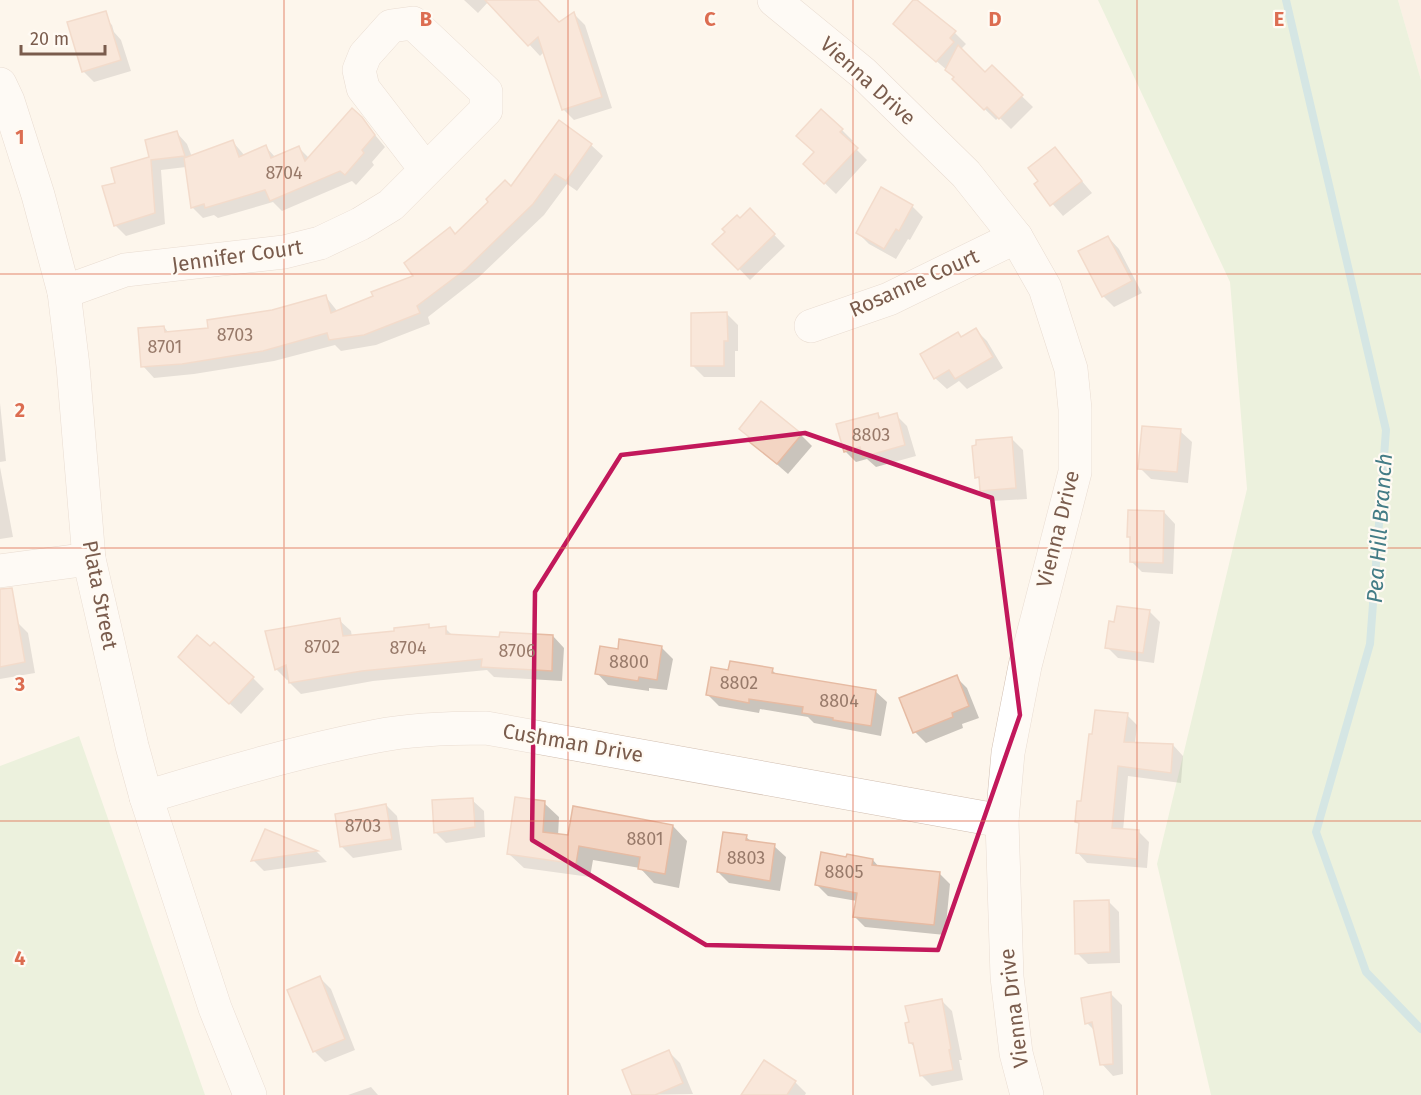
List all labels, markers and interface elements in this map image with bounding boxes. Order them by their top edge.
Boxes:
text: B [420,7,432,31]
text: C [704,7,716,31]
text: D [988,7,1002,31]
text: E [1274,7,1284,31]
scale bar [21,18,105,56]
text: 20 m [30,28,69,50]
street label: Vienna Drive [815,31,921,131]
text: 1 [15,125,25,149]
house number: 8704 [265,162,303,184]
street label: Jennifer Court [170,234,304,278]
street label: Rosanne Court [845,243,983,323]
house number: 8703 [217,324,253,346]
house number: 8701 [148,336,182,358]
text: 2 [15,398,25,422]
house number: 8803 [852,424,890,446]
water label: Pea Hill Branch [1361,452,1398,604]
street label: Vienna Drive [1031,468,1085,590]
street label: Plata Street [77,538,123,652]
house number: 8702 [304,636,340,658]
house number: 8704 [389,637,427,659]
house number: 8706 [498,640,536,662]
house number: 8800 [609,651,649,673]
text: 3 [14,672,25,696]
house number: 8802 [720,672,758,694]
house number: 8804 [819,690,859,712]
street label: Cushman Drive [501,718,645,768]
house number: 8703 [345,815,381,837]
house number: 8801 [626,828,664,850]
house number: 8803 [727,847,765,869]
house number: 8805 [825,861,863,883]
text: 4 [14,946,26,970]
street label: Vienna Drive [994,947,1034,1069]

